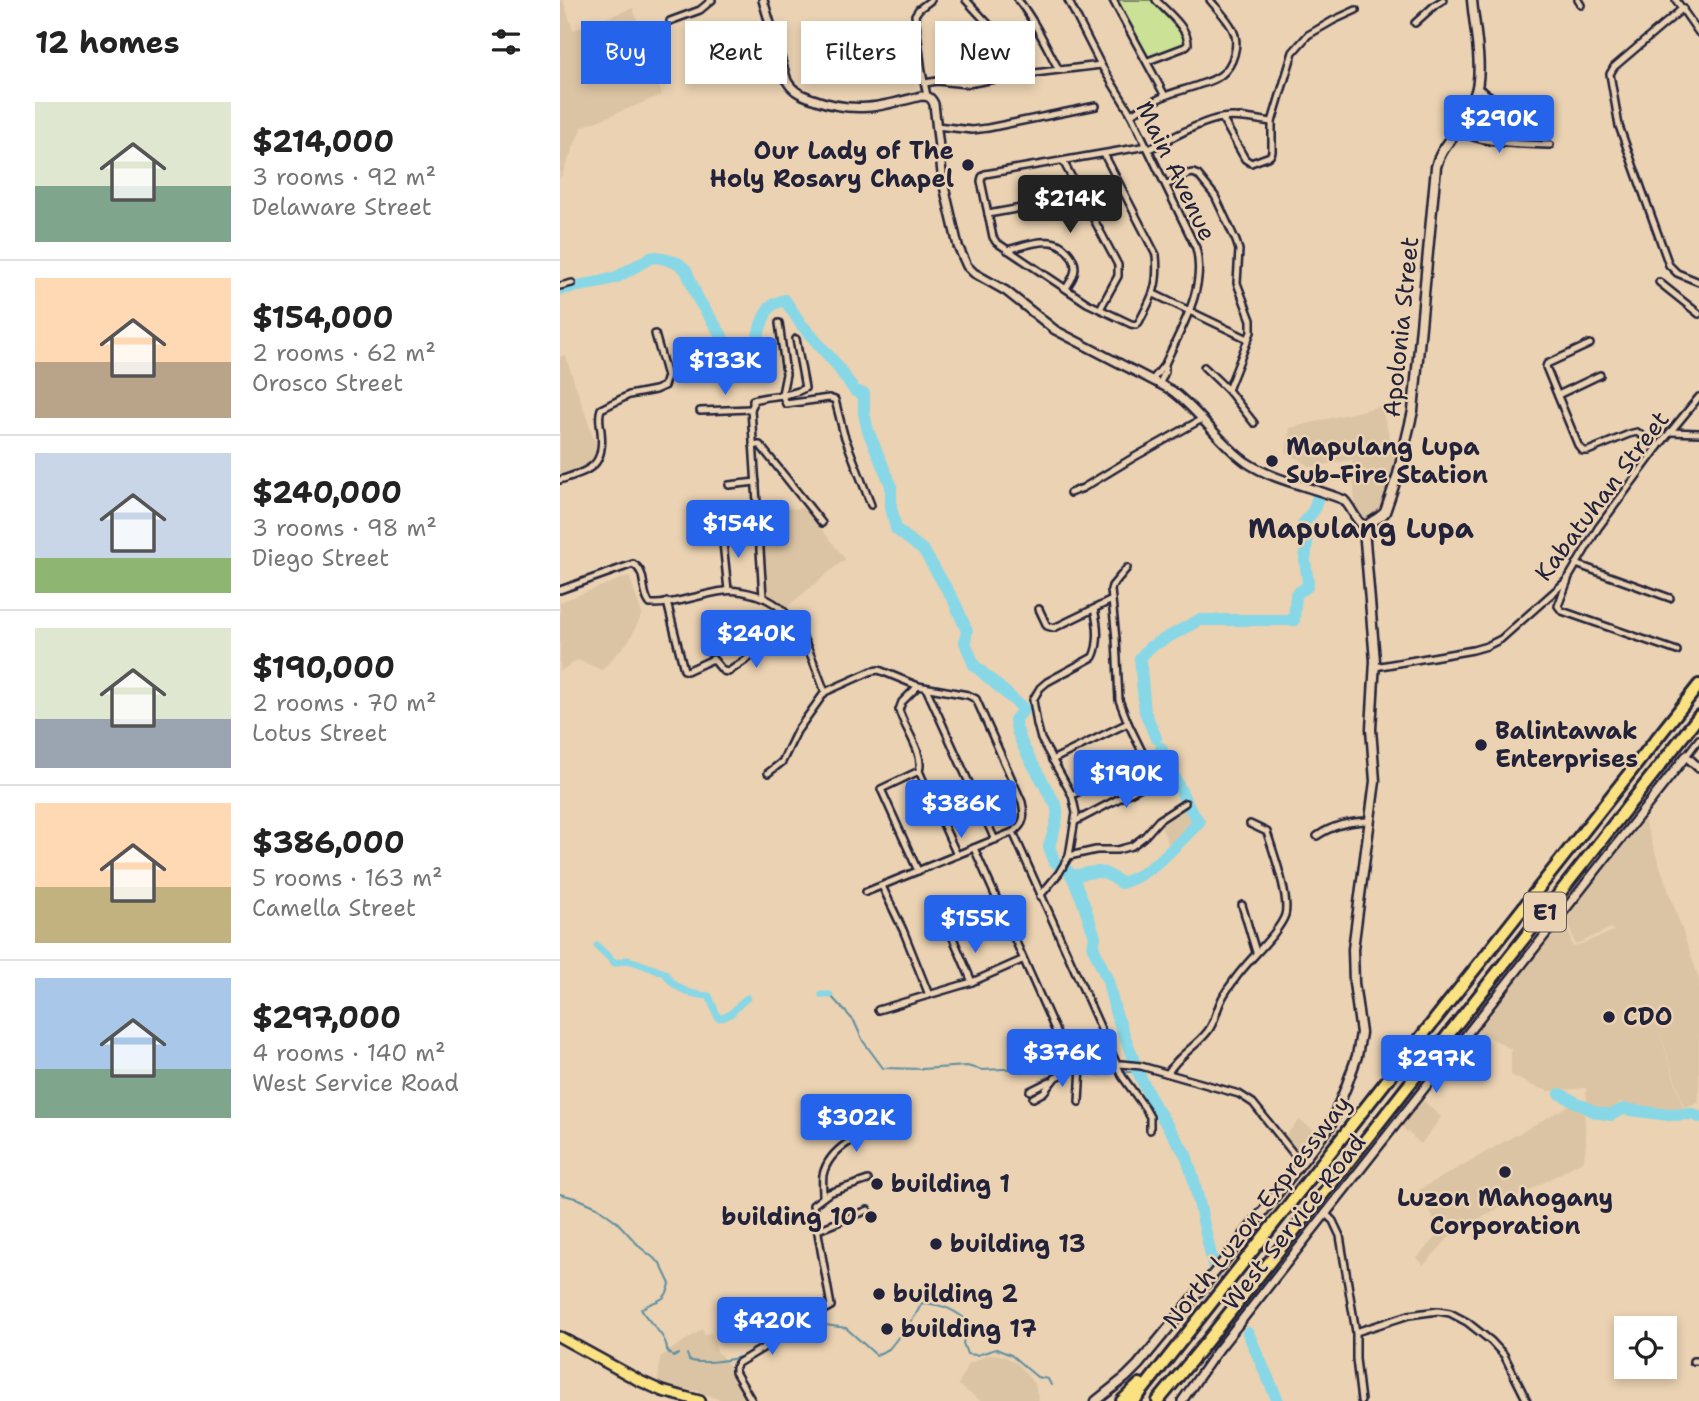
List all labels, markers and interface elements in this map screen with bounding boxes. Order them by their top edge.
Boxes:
chip: Buy [581,21,671,84]
chip: Rent [685,21,787,84]
chip: Filters [801,21,921,84]
chip: New [935,21,1035,84]
text: 12 homes [35,22,179,63]
icon: filters [487,23,525,61]
street label: Main Avenue [1128,96,1224,246]
pin: $290K [1450,96,1548,155]
text: $290K [1460,103,1538,133]
text: $214,000 [252,121,394,162]
icon: home [91,130,175,214]
place label: Our Lady of The Holy Rosary Chapel [710,135,954,195]
marker: Our Lady of The Holy Rosary Chapel [960,157,976,173]
text: 3 rooms · 92 m² [252,162,436,192]
pin: $214K [1021,176,1119,235]
text: $214K [1034,183,1106,213]
text: Delaware Street [252,192,432,222]
street label: Apolonia Street [1376,235,1426,419]
text: $154,000 [252,297,393,338]
icon: home [91,306,175,390]
text: 2 rooms · 62 m² [252,338,436,368]
pin: $133K [676,338,774,397]
text: $133K [689,345,761,375]
text: Orosco Street [252,368,403,398]
street label: Kabatuhan Street [1527,404,1677,588]
place label: Mapulang Lupa Sub-Fire Station [1286,431,1488,491]
marker: Mapulang Lupa Sub-Fire Station [1264,453,1280,469]
text: $240,000 [252,472,402,513]
icon: home [91,481,175,565]
pin: $154K [689,500,787,560]
text: $154K [702,508,774,538]
district label: Mapulang Lupa [1248,509,1474,547]
text: 3 rooms · 98 m² [252,513,437,543]
text: Diego Street [252,543,389,573]
pin: $240K [707,610,805,670]
text: $240K [717,618,795,648]
text: $190,000 [252,647,395,688]
icon: home [91,656,175,740]
text: 2 rooms · 70 m² [252,688,437,718]
place label: Balintawak Enterprises [1495,715,1638,775]
text: Lotus Street [252,718,387,748]
marker: Balintawak Enterprises [1473,737,1489,753]
pin: $190K [1077,750,1175,810]
text: $190K [1090,758,1162,788]
pin: $386K [912,780,1010,840]
text: $386K [921,788,1001,818]
text: $386,000 [252,822,405,863]
icon: home [91,831,175,915]
text: 5 rooms · 163 m² [252,863,443,893]
road number: E1 [1524,892,1566,931]
text: Camella Street [252,893,416,923]
pin: $155K [926,895,1024,955]
text: $155K [940,903,1010,933]
text: $297,000 [252,997,401,1038]
place label: CDO [1623,1001,1672,1033]
icon: home [91,1006,175,1090]
marker: CDO [1601,1009,1617,1025]
pin: $376K [1013,1030,1111,1089]
pin: $297K [1387,1036,1485,1095]
text: $376K [1023,1037,1101,1067]
text: 4 rooms · 140 m² [252,1038,446,1068]
text: $297K [1397,1043,1475,1073]
text: West Service Road [252,1068,459,1098]
street label: North Luzon Expressway [1156,1089,1358,1335]
pin: $302K [807,1094,905,1154]
text: $302K [817,1102,895,1132]
street label: West Service Road [1215,1127,1373,1317]
marker: Luzon Mahogany Corporation [1497,1164,1513,1180]
place label: building 1 [891,1168,1010,1200]
marker: building 1 [869,1176,885,1192]
place label: Luzon Mahogany Corporation [1397,1182,1613,1242]
place label: building 10 [722,1201,857,1233]
marker: building 10 [863,1209,879,1225]
place label: building 13 [950,1228,1086,1260]
marker: building 13 [928,1236,944,1252]
place label: building 2 [893,1278,1018,1310]
marker: building 2 [871,1286,887,1302]
pin: $420K [723,1298,821,1357]
text: $420K [733,1305,811,1335]
place label: building 17 [901,1313,1037,1345]
map controls [1614,1316,1677,1379]
button: locate [1614,1316,1677,1379]
marker: building 17 [879,1321,895,1337]

